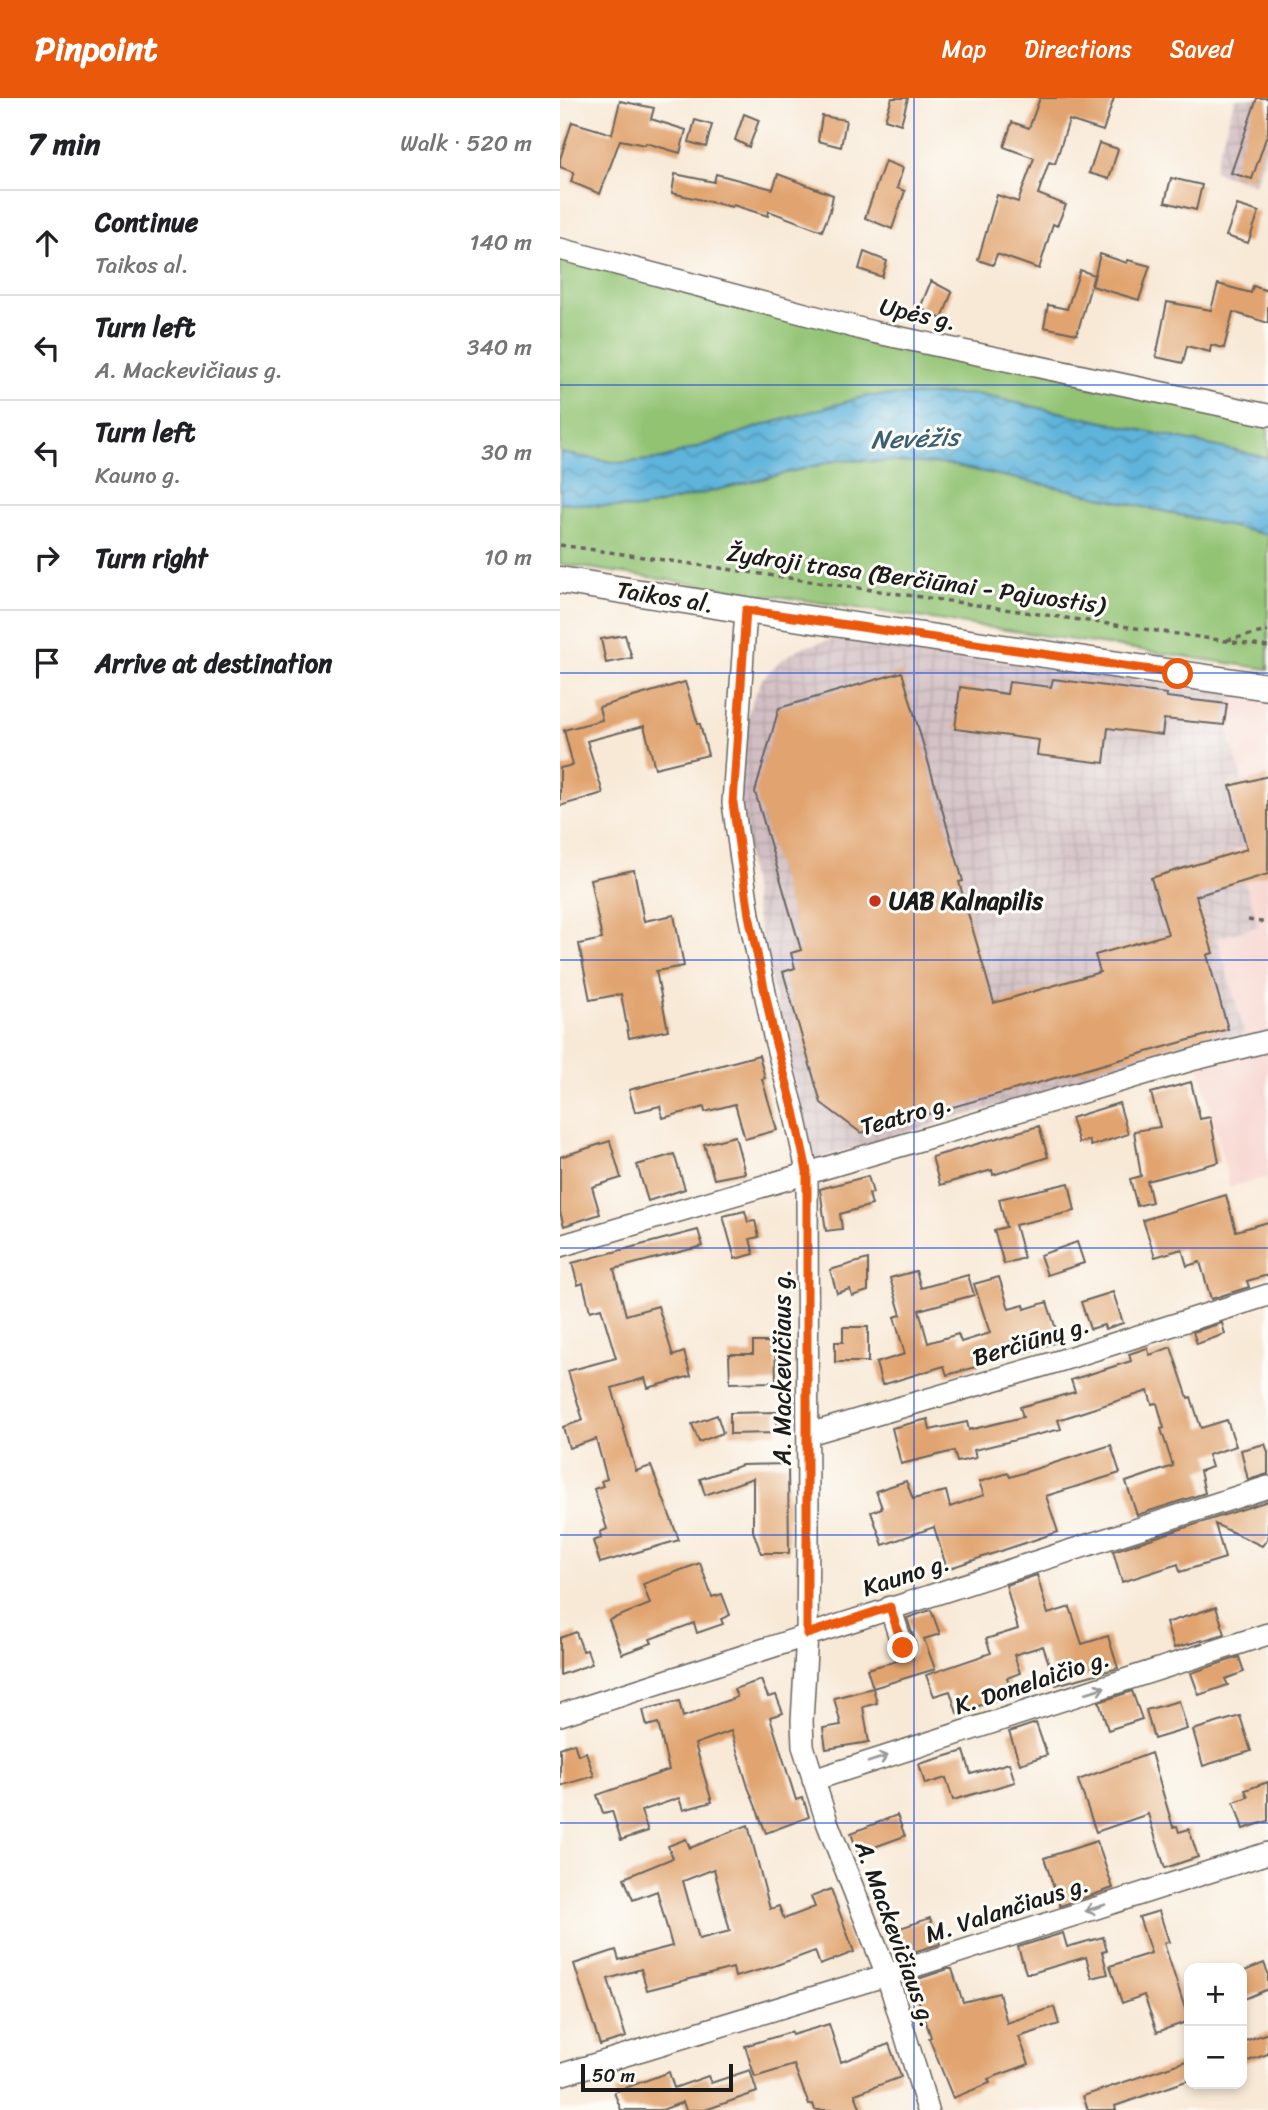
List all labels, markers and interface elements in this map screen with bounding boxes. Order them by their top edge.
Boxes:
text: Pinpoint [35,20,158,78]
text: Map [942,28,986,70]
text: Directions [1024,28,1132,70]
text: Saved [1170,28,1233,70]
text: 7 min [28,117,100,171]
text: Walk · 520 m [400,123,532,164]
text: Continue [95,199,198,245]
text: 140 m [470,222,532,263]
icon: ahead [28,224,66,262]
text: Taikos al. [95,245,189,286]
street label: Upės g. [876,285,960,343]
text: Turn left [95,304,195,350]
text: 340 m [467,327,532,368]
icon: left [28,329,66,367]
text: A. Mackevičiaus g. [95,350,283,391]
text: Turn left [95,409,195,455]
water label: Nevėžis [870,413,963,463]
text: 30 m [481,432,532,473]
icon: left [28,434,66,472]
text: Kauno g. [95,455,181,496]
street label: Žydroji trasa (Berčiūnai - Pajuostis) [724,532,1109,627]
text: Turn right [95,535,208,581]
text: 10 m [484,537,532,578]
icon: right [28,539,66,577]
street label: Taikos al. [613,569,717,625]
text: Arrive at destination [95,640,332,686]
icon: arrive [28,644,66,682]
route start [1162,658,1193,689]
place label: UAB Kalnapilis [889,880,1044,922]
marker: UAB Kalnapilis [867,893,883,909]
street label: Teatro g. [855,1082,957,1148]
street label: A. Mackevičiaus g. [761,1269,803,1466]
street label: Berčiūnų g. [967,1303,1095,1379]
street label: Kauno g. [857,1541,955,1609]
route end [887,1632,918,1663]
street label: K. Donelaičio g. [949,1637,1115,1727]
one-way arrow [1083,1682,1105,1695]
one-way arrow [867,1752,889,1765]
street label: A. Mackevičiaus g. [842,1834,949,2033]
street label: M. Valančiaus g. [920,1863,1094,1955]
one-way arrow [1084,1902,1106,1915]
map controls [1184,1963,1247,2089]
button: + [1184,1963,1247,2026]
button: − [1184,2026,1247,2089]
text: 50 m [592,2059,635,2092]
scale bar [581,2061,733,2093]

